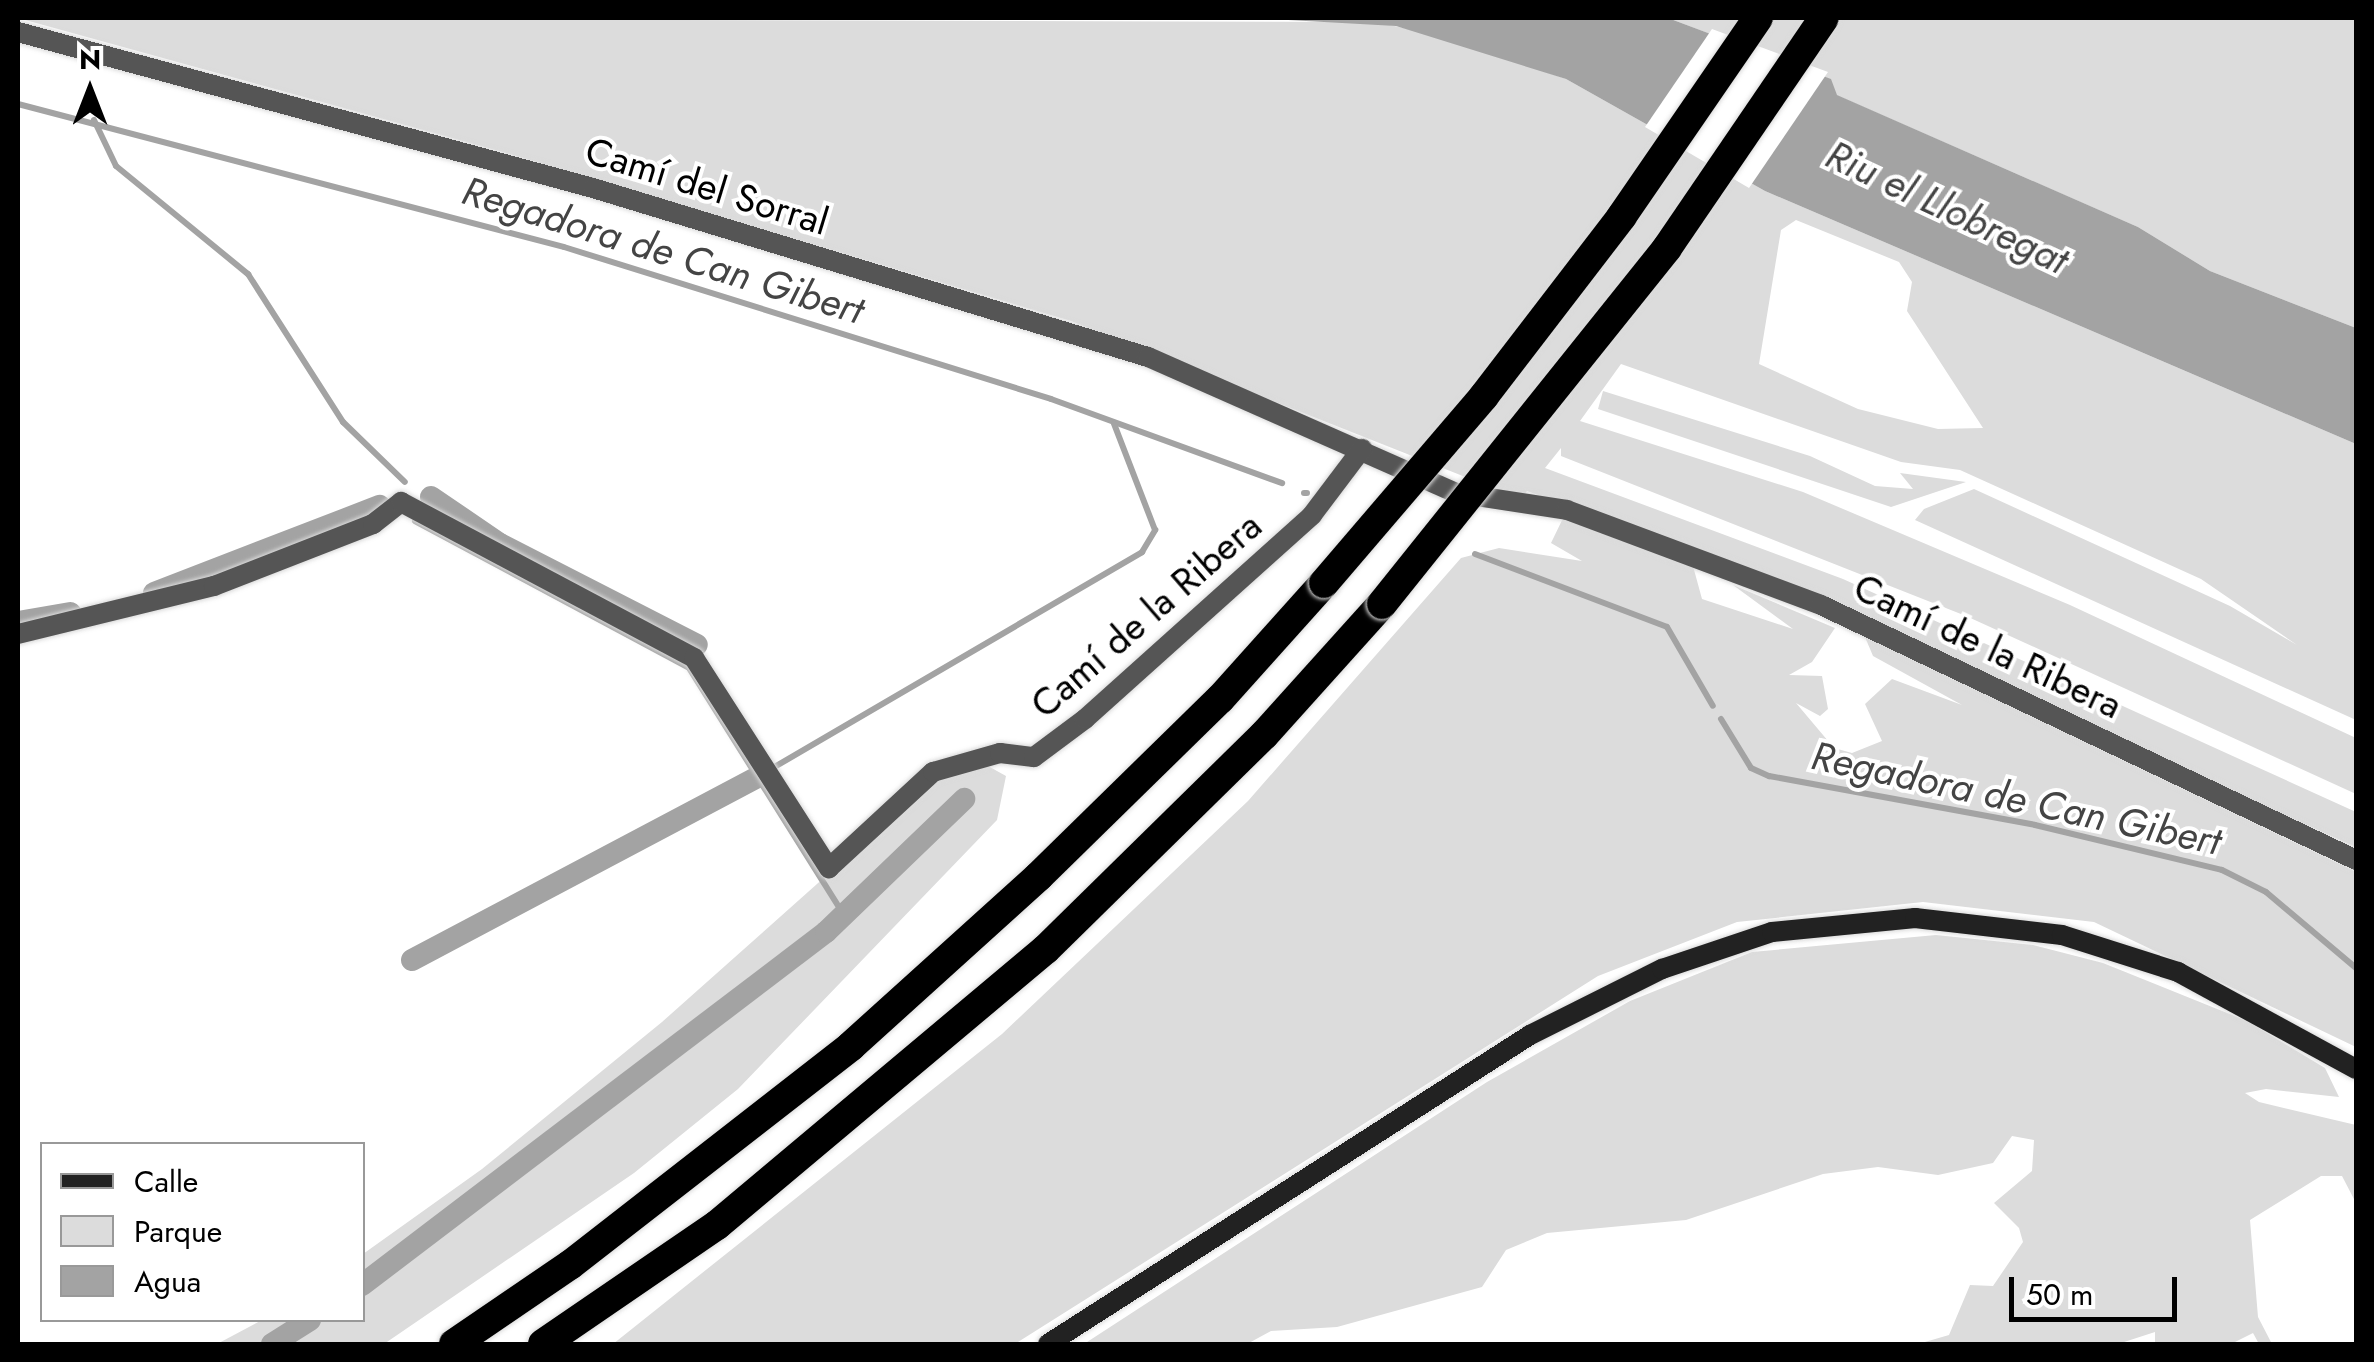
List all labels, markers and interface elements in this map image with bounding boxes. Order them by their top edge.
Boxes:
text: N [79,39,101,80]
north arrow [40,40,140,140]
street label: Camí del Sorral [580,127,834,245]
water label: Riu el Llobregat [1819,130,2075,284]
water label: Regadora de Can Gibert [457,166,869,334]
street label: Camí de la Ribera [1022,503,1270,727]
street label: Camí de la Ribera [1847,564,2129,728]
water label: Regadora de Can Gibert [1807,731,2225,865]
legend [40,1142,365,1322]
text: Calle [134,1160,198,1203]
text: Parque [134,1210,222,1253]
scale bar [2014,1257,2182,1319]
text: Agua [134,1260,201,1303]
text: 50 m [2026,1273,2093,1316]

